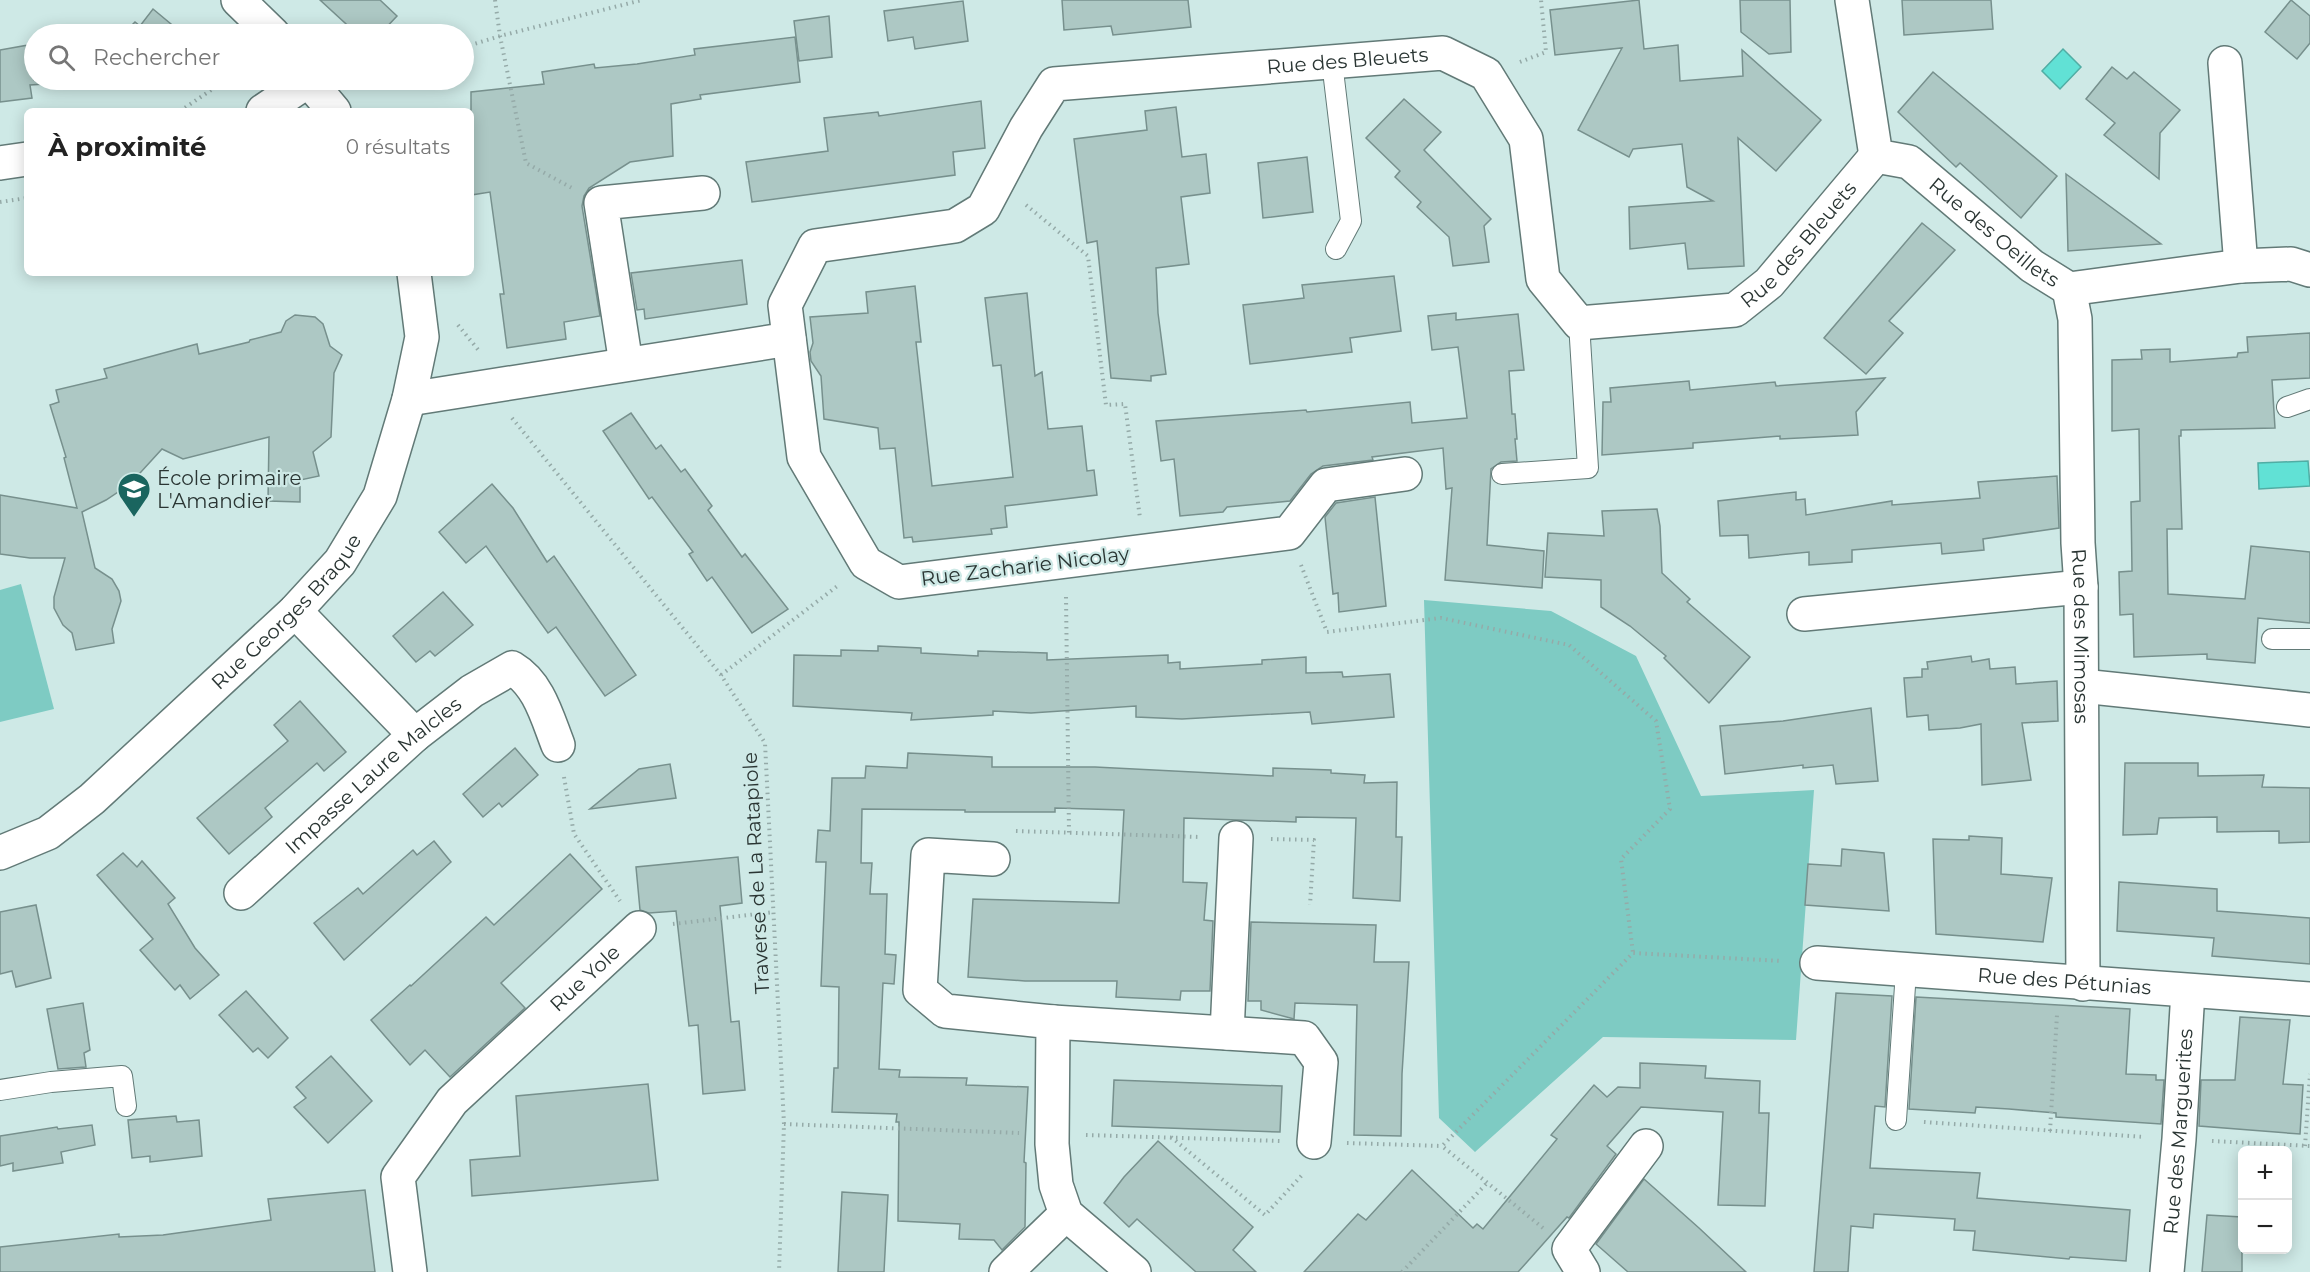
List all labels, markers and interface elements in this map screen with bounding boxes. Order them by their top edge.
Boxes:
search box [24,24,474,90]
icon: search [45,41,78,74]
street label: Rue des Bleuets [1266,42,1429,79]
text: Rechercher [93,44,220,71]
text: À proximité [48,131,207,163]
text: 0 résultats [346,135,450,159]
street label: Rue des Oeillets [1924,172,2064,292]
street label: Rue des Bleuets [1736,176,1861,313]
place label: École primaire L'Amandier [157,466,302,513]
school or university icon: École primaire L'Amandier [116,471,152,518]
street label: Rue Georges Braque [206,529,366,694]
street label: Rue Zacharie Nicolay [919,541,1131,591]
street label: Rue des Mimosas [2066,548,2094,724]
street label: Impasse Laure Malcles [280,692,466,859]
street label: Traverse de La Ratapiole [738,752,774,994]
street label: Rue Yole [545,940,625,1016]
street label: Rue des Pétunias [1977,963,2152,999]
street label: Rue des Marguerites [2158,1027,2198,1236]
map controls [2238,1146,2292,1254]
button: + [2238,1146,2292,1200]
button: − [2238,1200,2292,1254]

